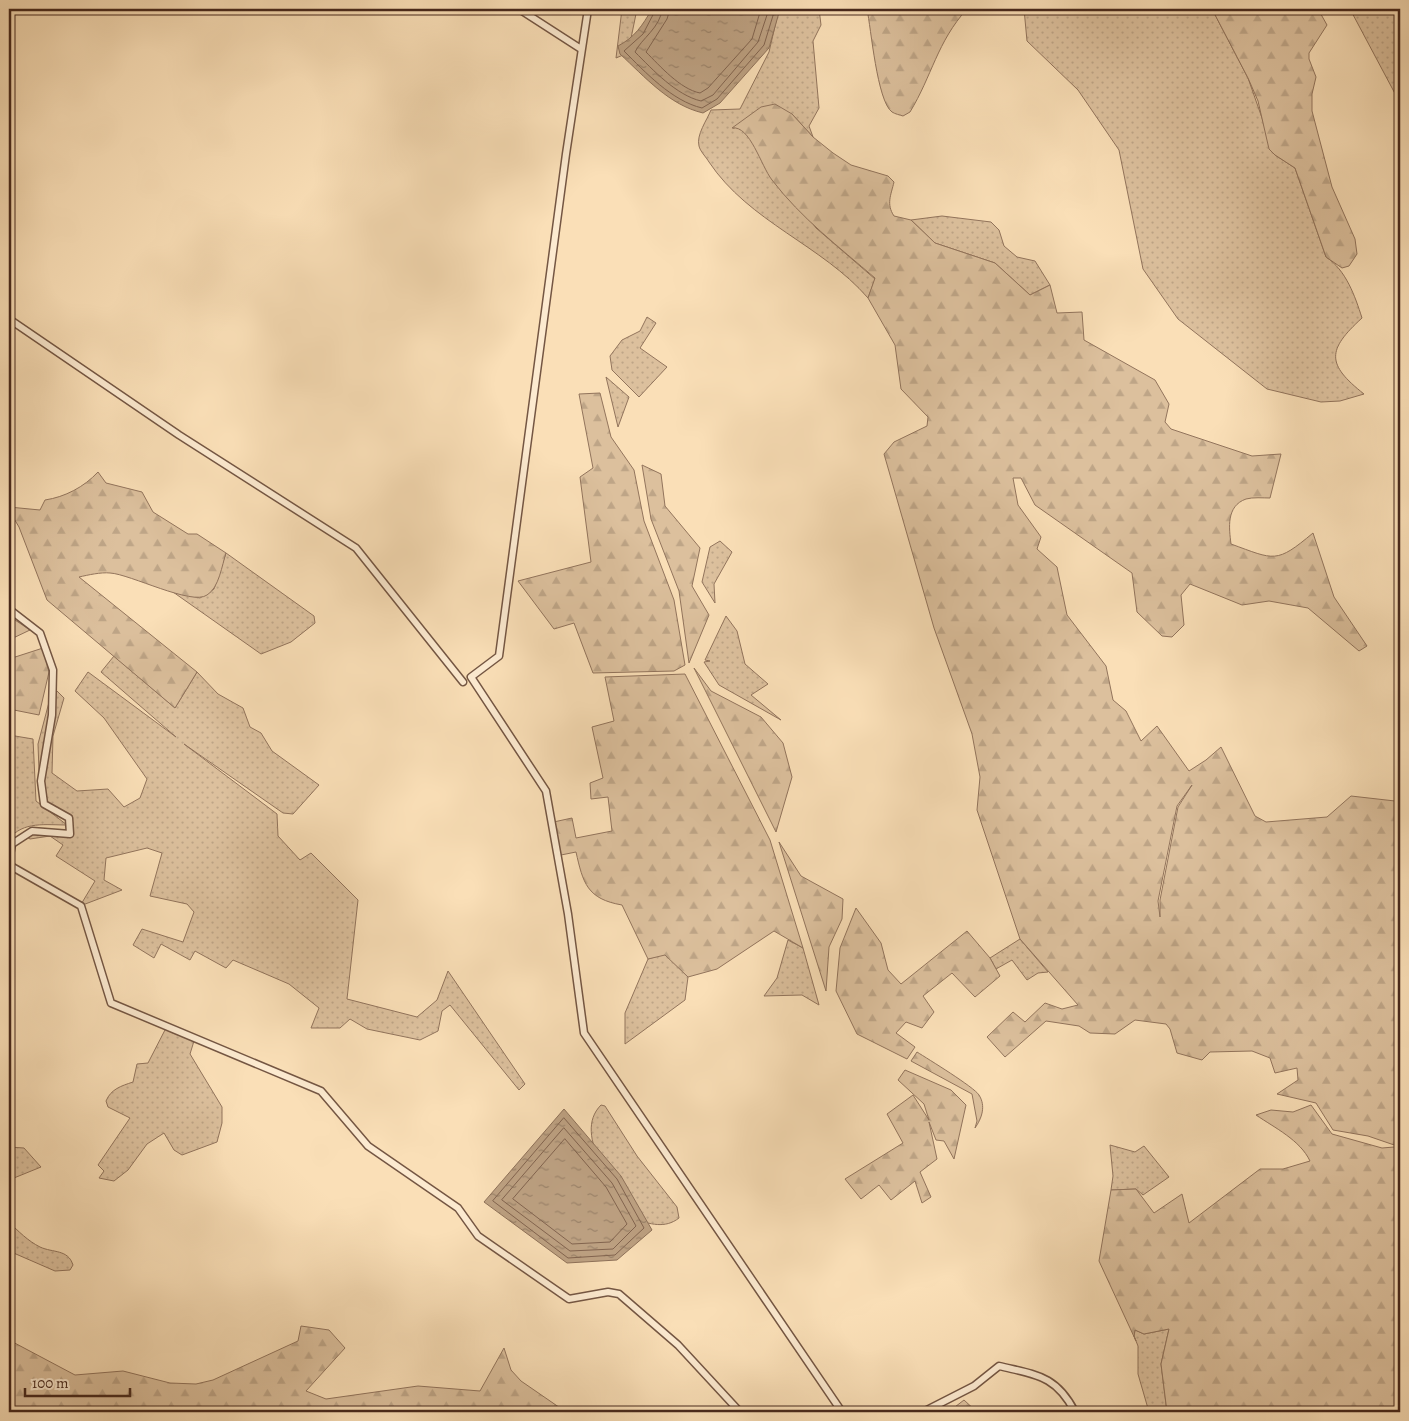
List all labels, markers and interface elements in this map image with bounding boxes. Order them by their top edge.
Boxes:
scale bar [25,1366,130,1398]
text: 100 m [32,1373,69,1393]

